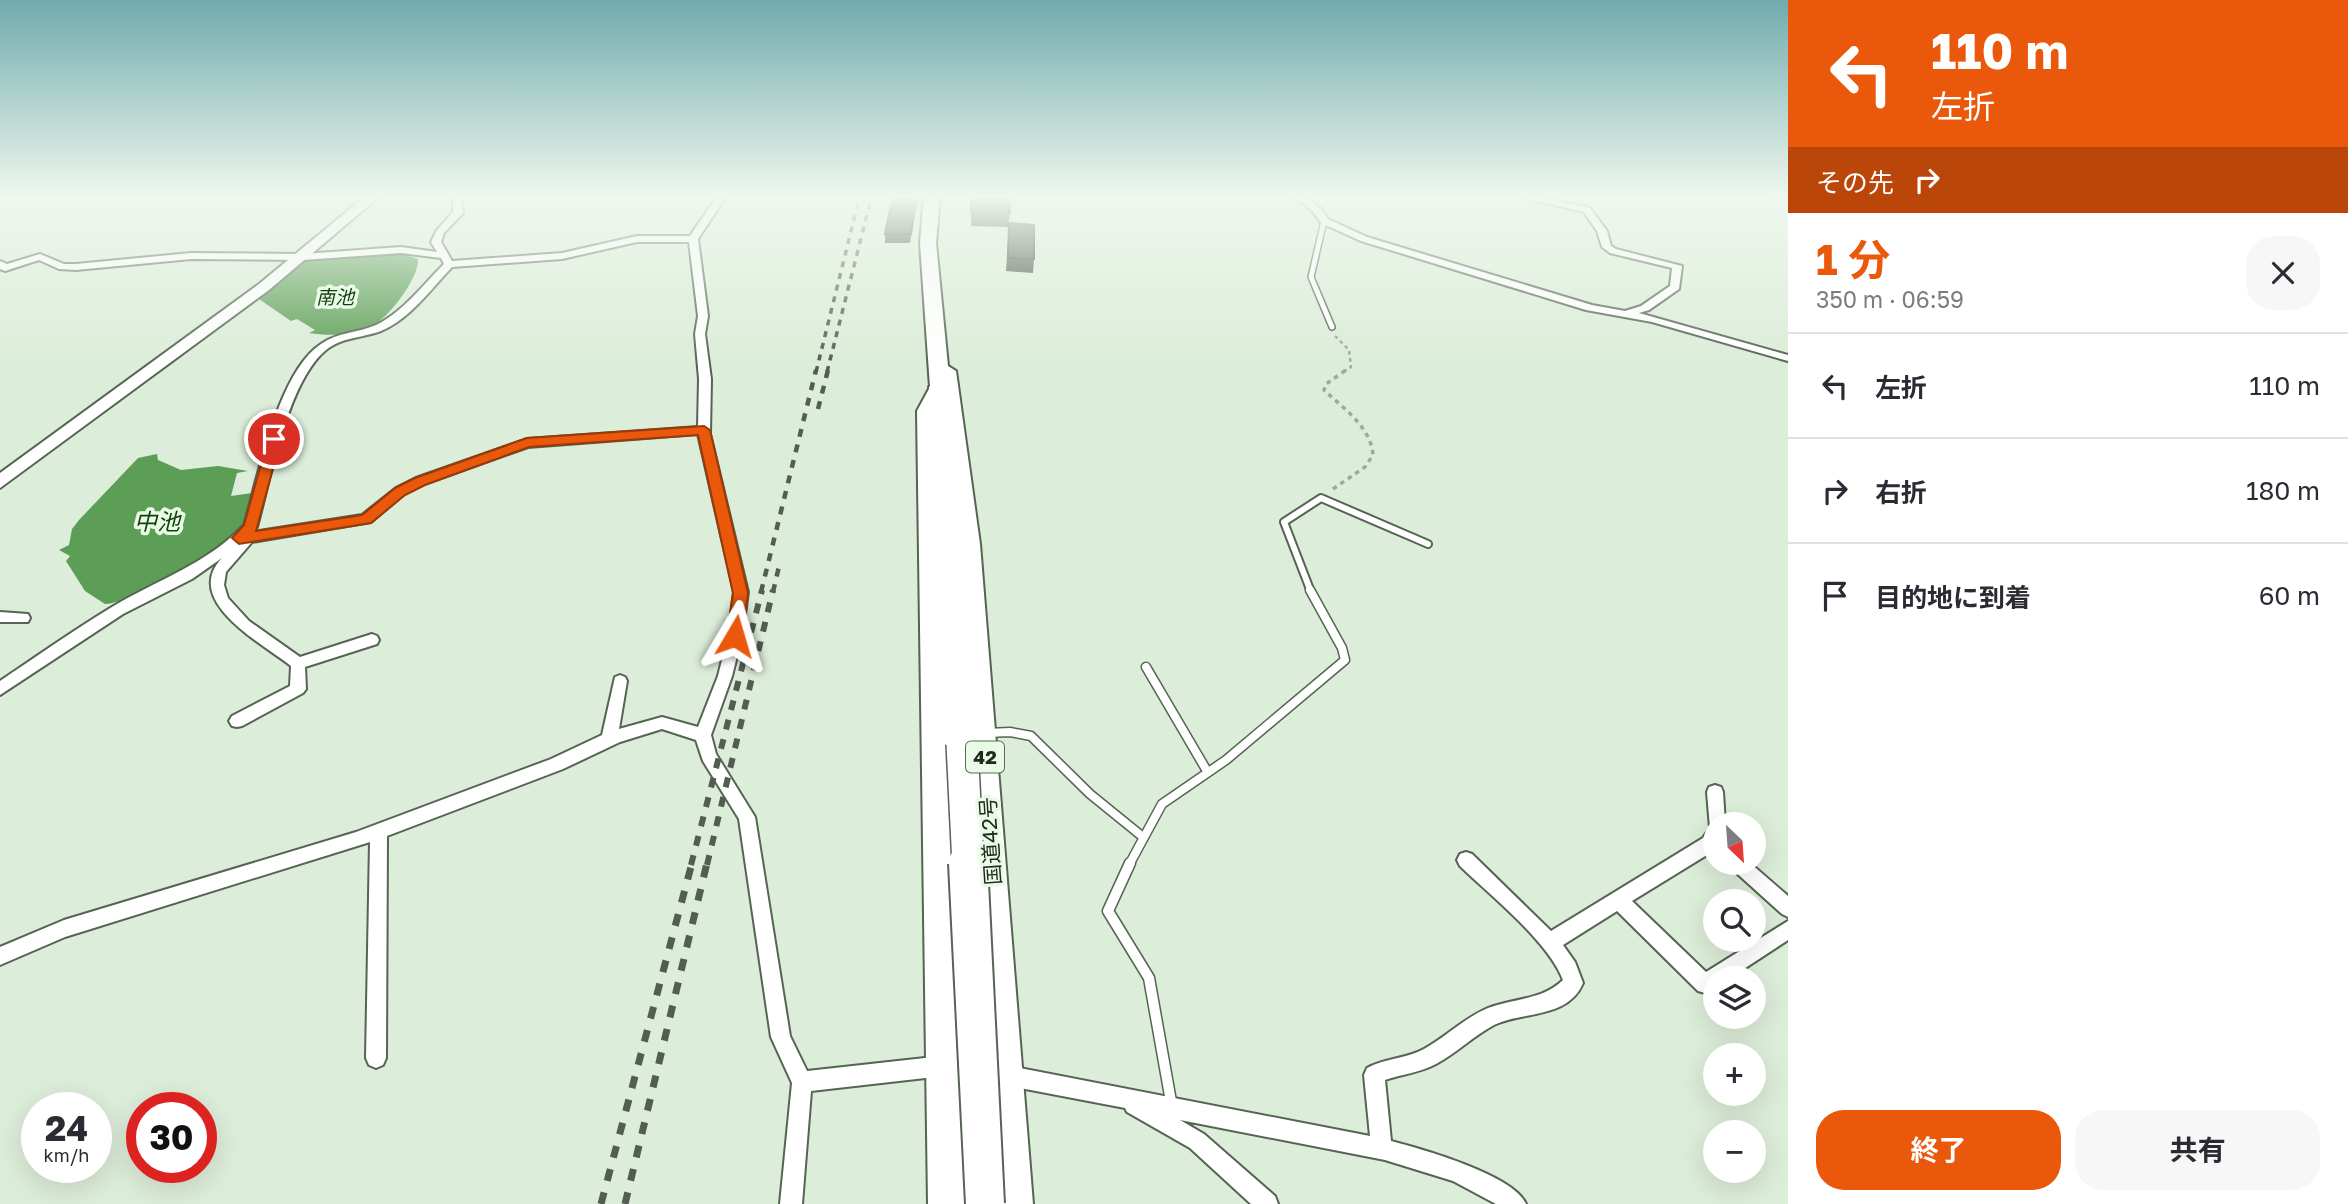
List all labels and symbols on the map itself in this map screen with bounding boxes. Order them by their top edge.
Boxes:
water label: 南池 [316,285,356,308]
pin [244,409,304,469]
water label: 中池 [134,507,182,535]
position arrow [698,599,772,673]
road number: 42 [966,742,1004,772]
street label: 国道42号 [974,796,1006,886]
north arrow [1703,812,1766,875]
speed limit sign: 30 [126,1092,217,1183]

